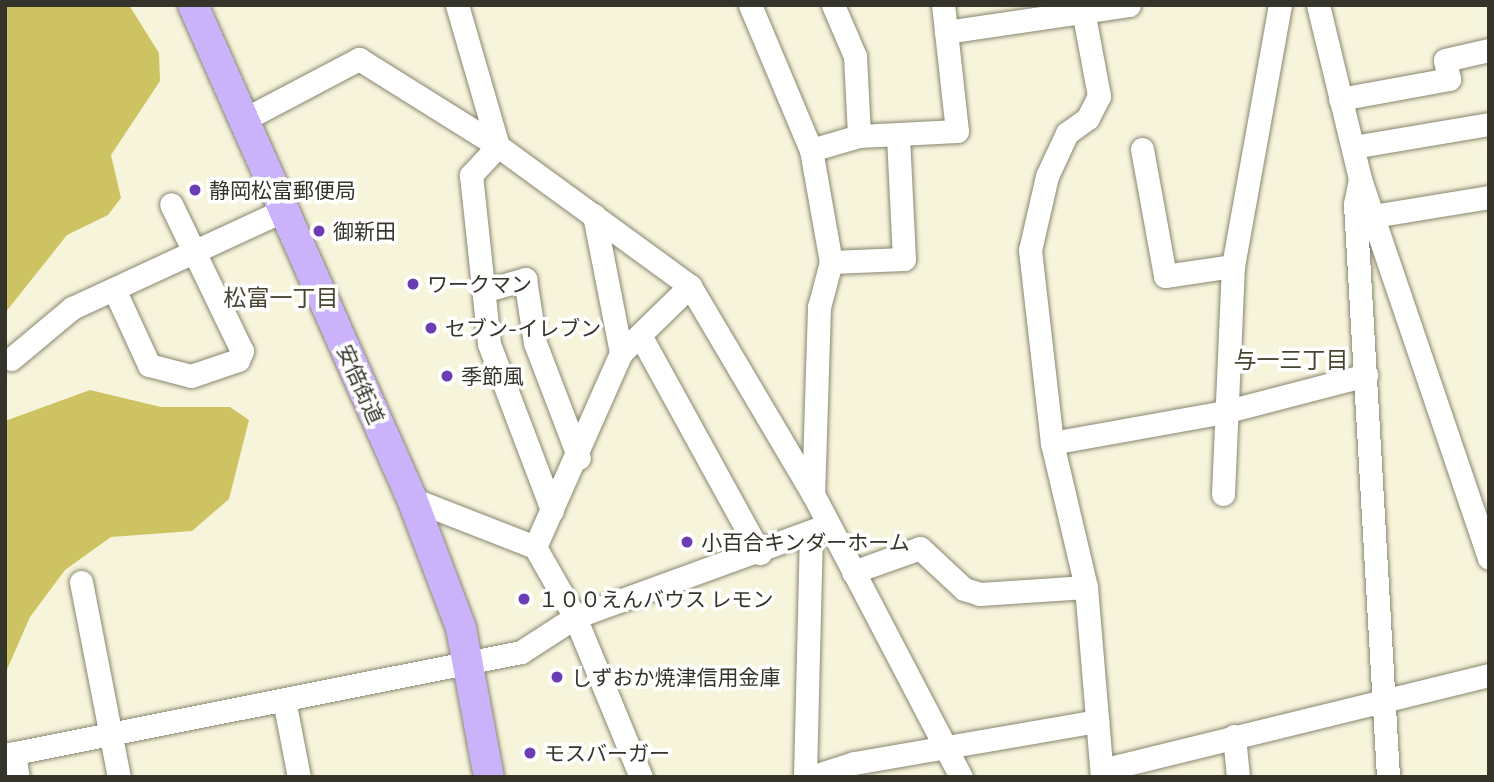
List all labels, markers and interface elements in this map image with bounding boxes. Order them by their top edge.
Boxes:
place label: 静岡松富郵便局 [209,177,356,203]
marker: 静岡松富郵便局 [187,182,203,198]
place label: 御新田 [333,218,396,244]
marker: 御新田 [311,223,327,239]
place label: ワークマン [427,271,532,297]
marker: ワークマン [405,276,421,292]
district label: 松富一丁目 [224,284,338,312]
place label: セブン-イレブン [445,315,601,341]
marker: セブン-イレブン [423,320,439,336]
street label: 安倍街道 [332,341,390,427]
district label: 与一三丁目 [1234,346,1348,374]
place label: 季節風 [461,363,524,389]
marker: 季節風 [439,368,455,384]
place label: 小百合キンダーホーム [701,529,911,555]
marker: 小百合キンダーホーム [679,534,695,550]
place label: １００えんバウス レモン [538,586,774,612]
marker: １００えんバウス レモン [516,591,532,607]
place label: しずおか焼津信用金庫 [571,664,781,690]
marker: しずおか焼津信用金庫 [549,669,565,685]
place label: モスバーガー [544,740,670,766]
marker: モスバーガー [522,745,538,761]

